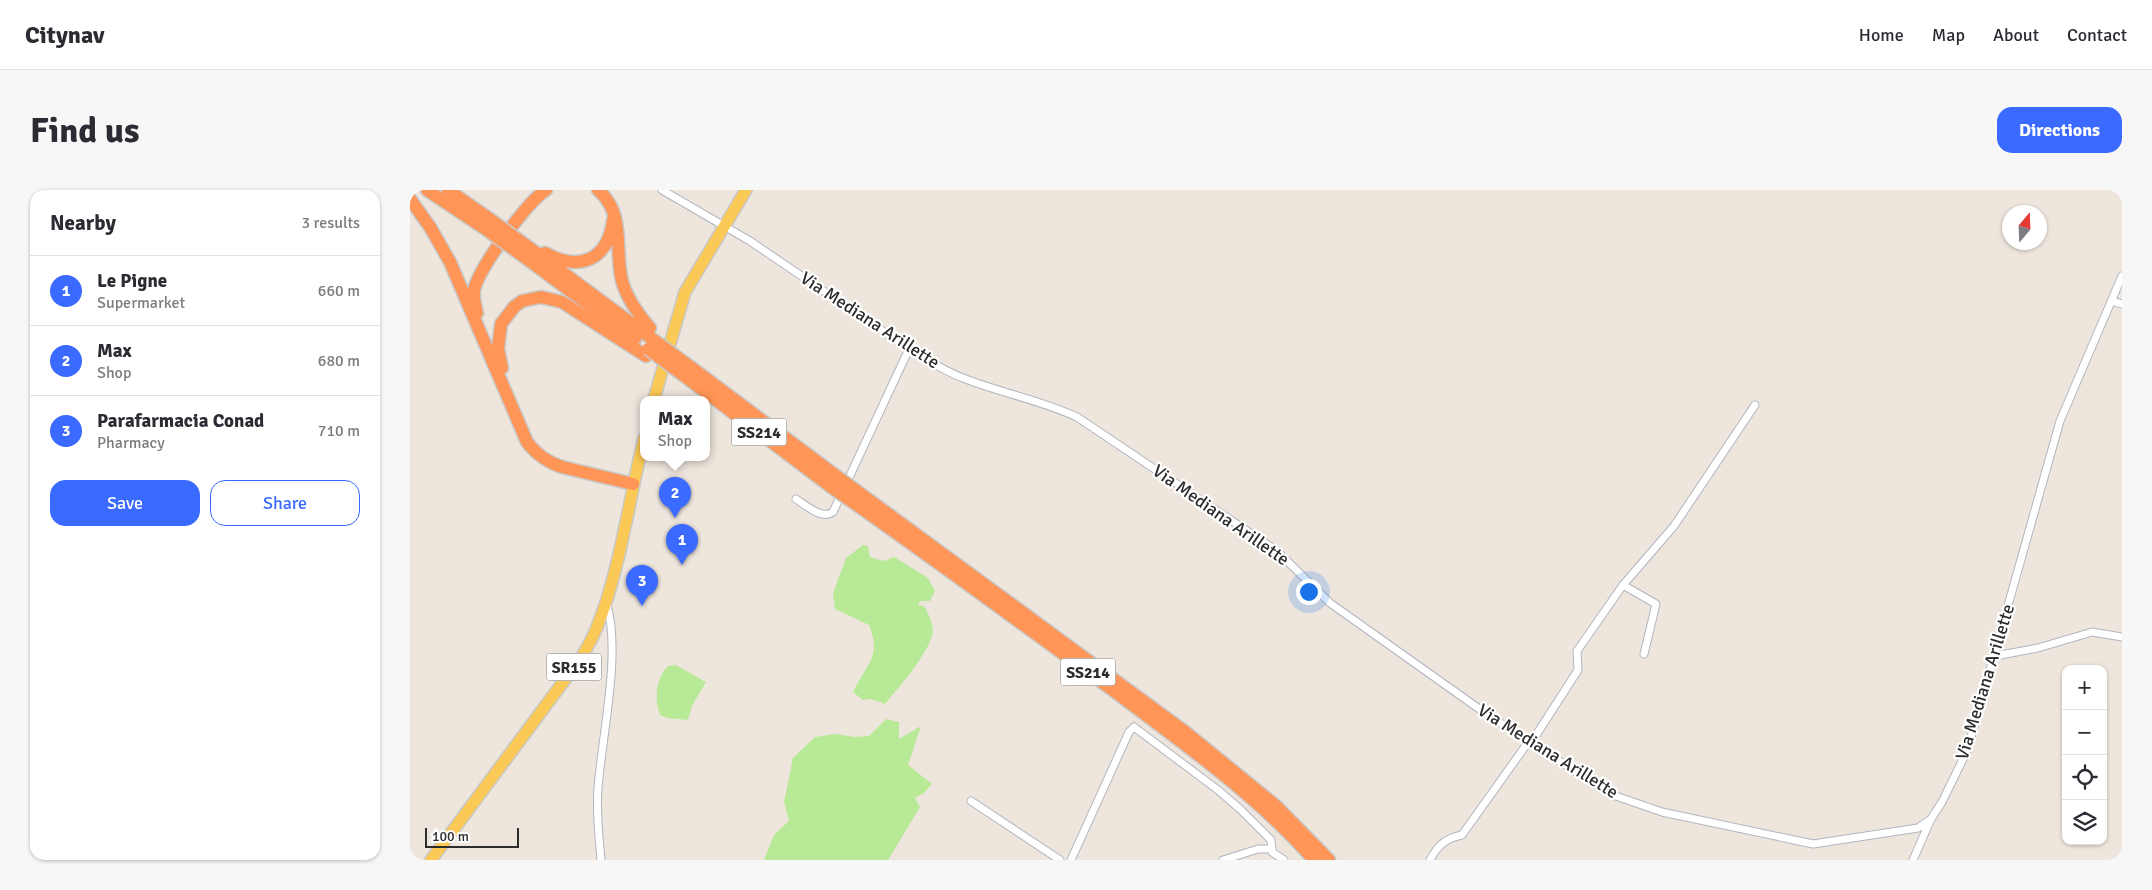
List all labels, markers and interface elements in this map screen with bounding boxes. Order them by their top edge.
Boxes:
text: Citynav [25,20,104,50]
text: Home [1859,24,1904,46]
text: Map [1932,24,1965,46]
text: About [1993,24,2039,46]
text: Contact [2067,24,2127,46]
button: Directions [1997,107,2122,153]
text: Find us [30,109,140,152]
north arrow [2002,205,2047,250]
text: Nearby [50,210,116,236]
text: 3 results [301,213,360,233]
street label: Via Mediana Arillette [796,267,944,373]
text: Le Pigne [97,269,167,293]
text: 1 [62,281,70,301]
text: 660 m [318,281,360,301]
text: Supermarket [97,293,185,313]
text: Max [97,339,132,363]
text: 2 [62,351,70,371]
text: 680 m [318,351,360,371]
text: Shop [97,363,131,383]
popup [640,396,710,461]
text: Max [658,407,692,431]
text: Parafarmacia Conad [97,409,264,433]
road number: SS214 [732,418,786,446]
text: 3 [62,421,70,441]
text: 710 m [318,421,360,441]
text: Shop [658,431,692,451]
text: Pharmacy [97,433,165,453]
street label: Via Mediana Arillette [1148,460,1294,570]
pin: 2 [659,477,691,518]
button: Save [50,480,200,526]
button: Share [210,480,360,526]
pin: 1 [666,524,698,565]
pin: 3 [626,565,658,606]
your location [1296,579,1322,605]
street label: Via Mediana Arillette [1951,601,2019,763]
road number: SR155 [546,654,602,681]
road number: SS214 [1060,658,1116,686]
map controls [2062,665,2107,845]
button: + [2062,665,2107,710]
street label: Via Mediana Arillette [1474,699,1622,803]
button: − [2062,710,2107,755]
button: locate [2062,755,2107,800]
button: layers [2062,800,2107,845]
scale bar [425,825,519,848]
text: 100 m [432,828,469,845]

